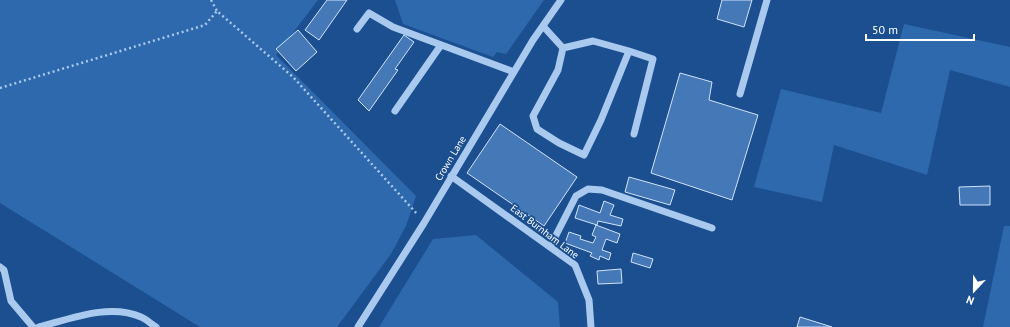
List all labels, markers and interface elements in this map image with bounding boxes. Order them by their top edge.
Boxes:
scale bar [866,16,974,42]
text: 50 m [872,22,898,37]
street label: Crown Lane [432,133,469,183]
street label: East Burnham Lane [508,201,582,261]
north arrow [954,271,994,311]
text: N [964,292,976,308]

